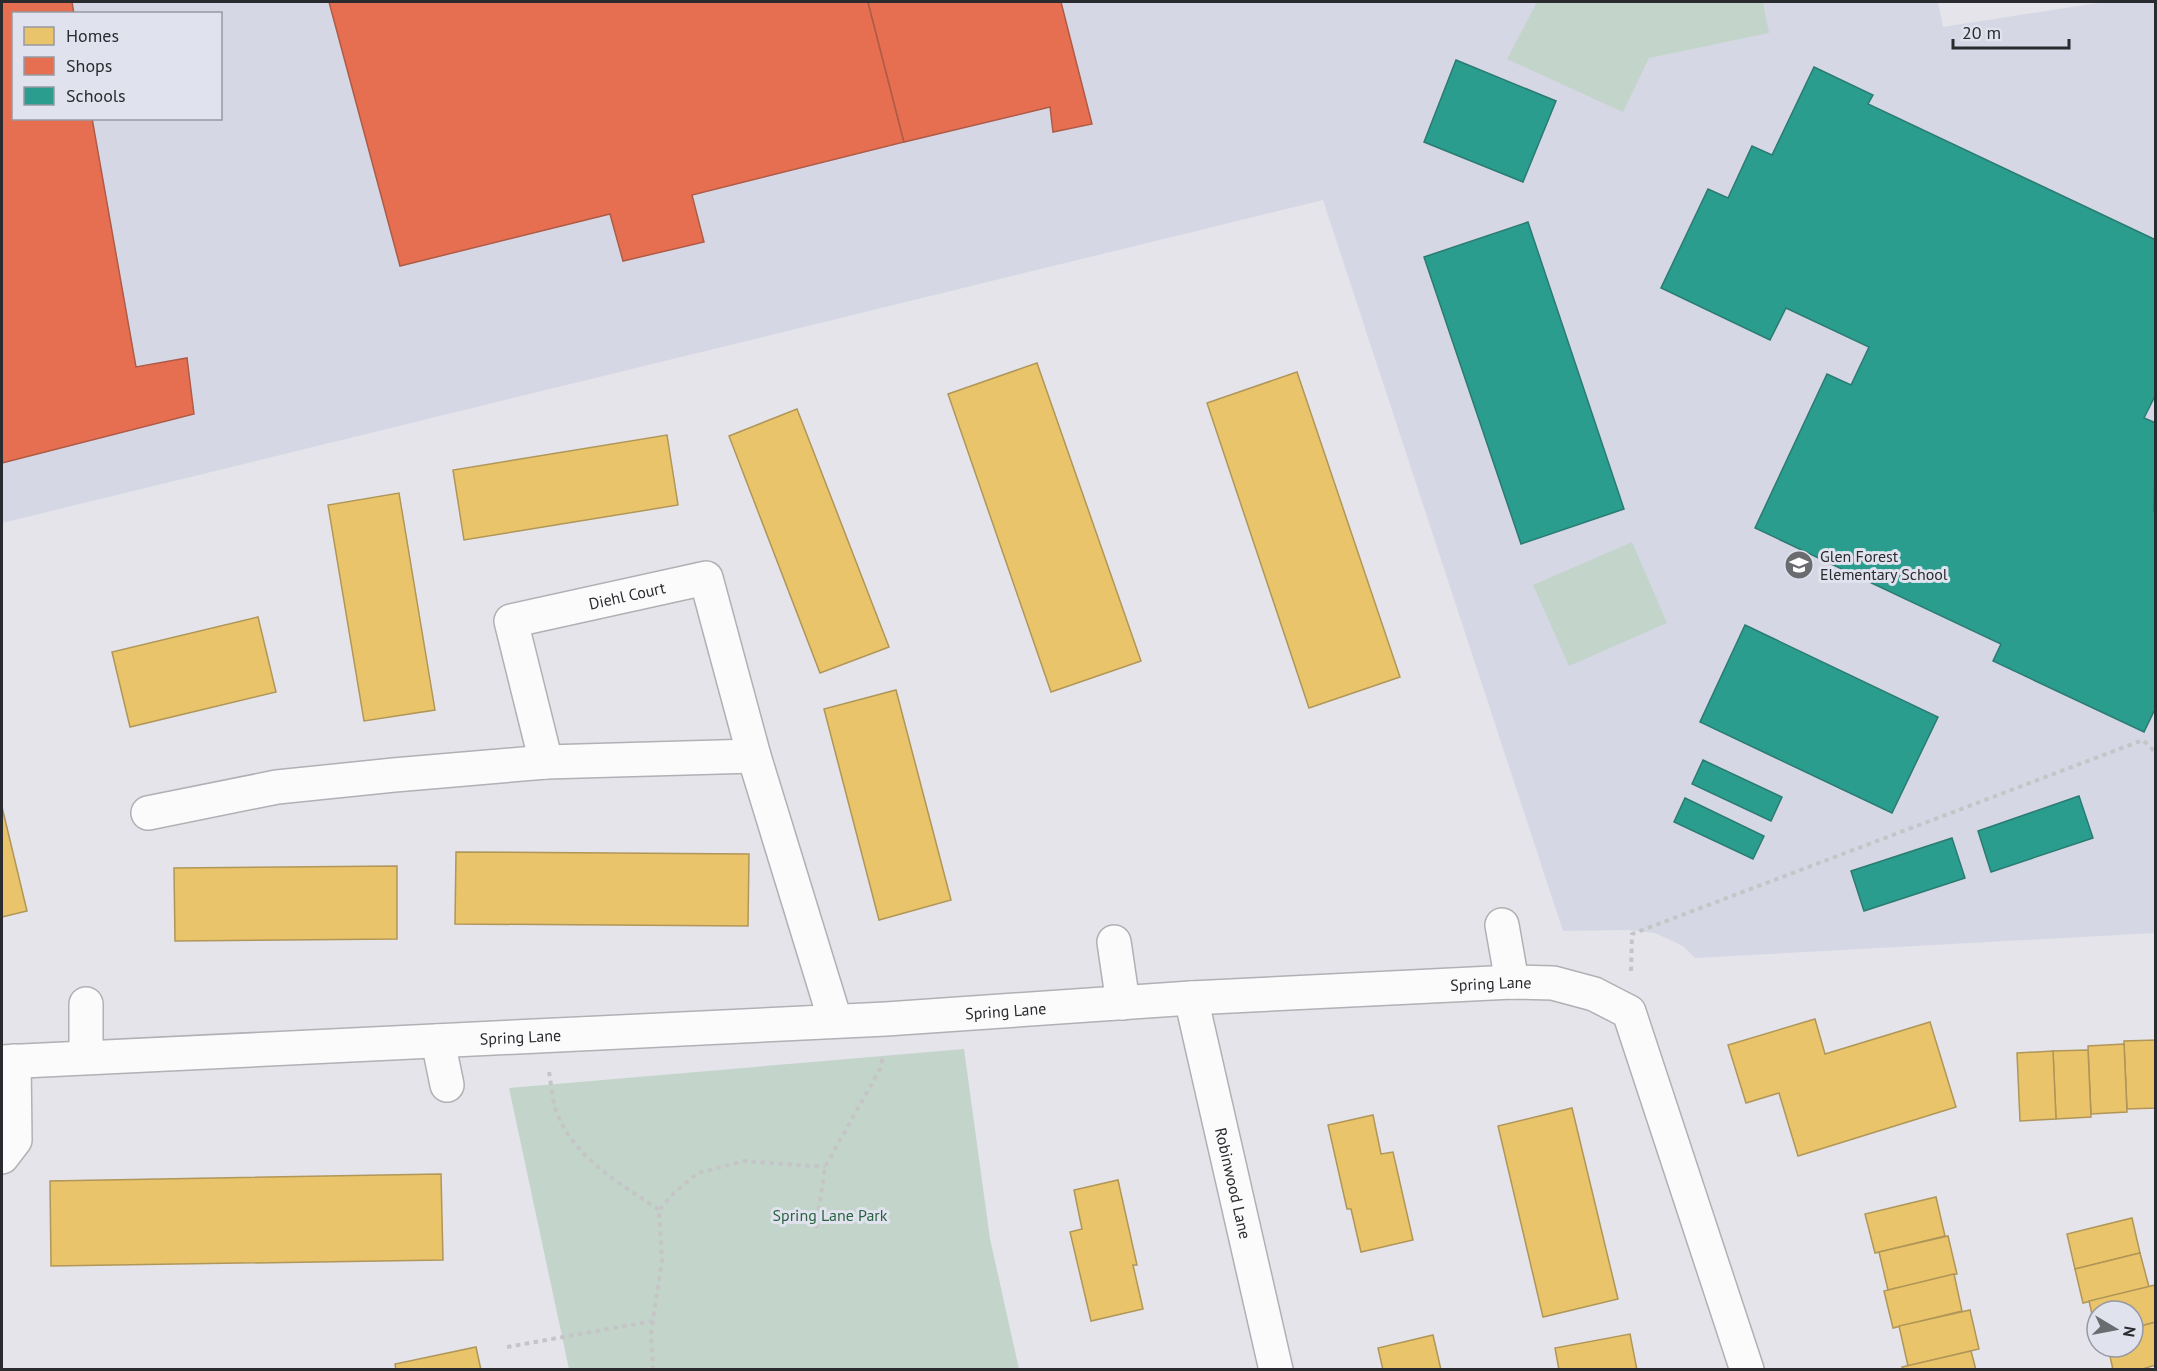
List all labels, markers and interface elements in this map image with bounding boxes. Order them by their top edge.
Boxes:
legend [12,12,222,120]
scale bar [1953,12,2068,50]
text: 20 m [1962,21,2001,44]
text: Homes [66,24,119,47]
text: Shops [66,54,112,77]
text: Schools [66,84,126,107]
place label: Glen Forest Elementary School [1820,546,1948,584]
school or university icon: Glen Forest Elementary School [1783,549,1815,581]
street label: Diehl Court [587,577,668,614]
street label: Spring Lane [1450,972,1532,995]
street label: Spring Lane [964,998,1047,1024]
street label: Spring Lane [479,1025,561,1049]
street label: Robinwood Lane [1211,1126,1256,1241]
park label: Spring Lane Park [773,1205,888,1225]
north arrow [2085,1299,2145,1359]
text: N [2119,1325,2141,1339]

